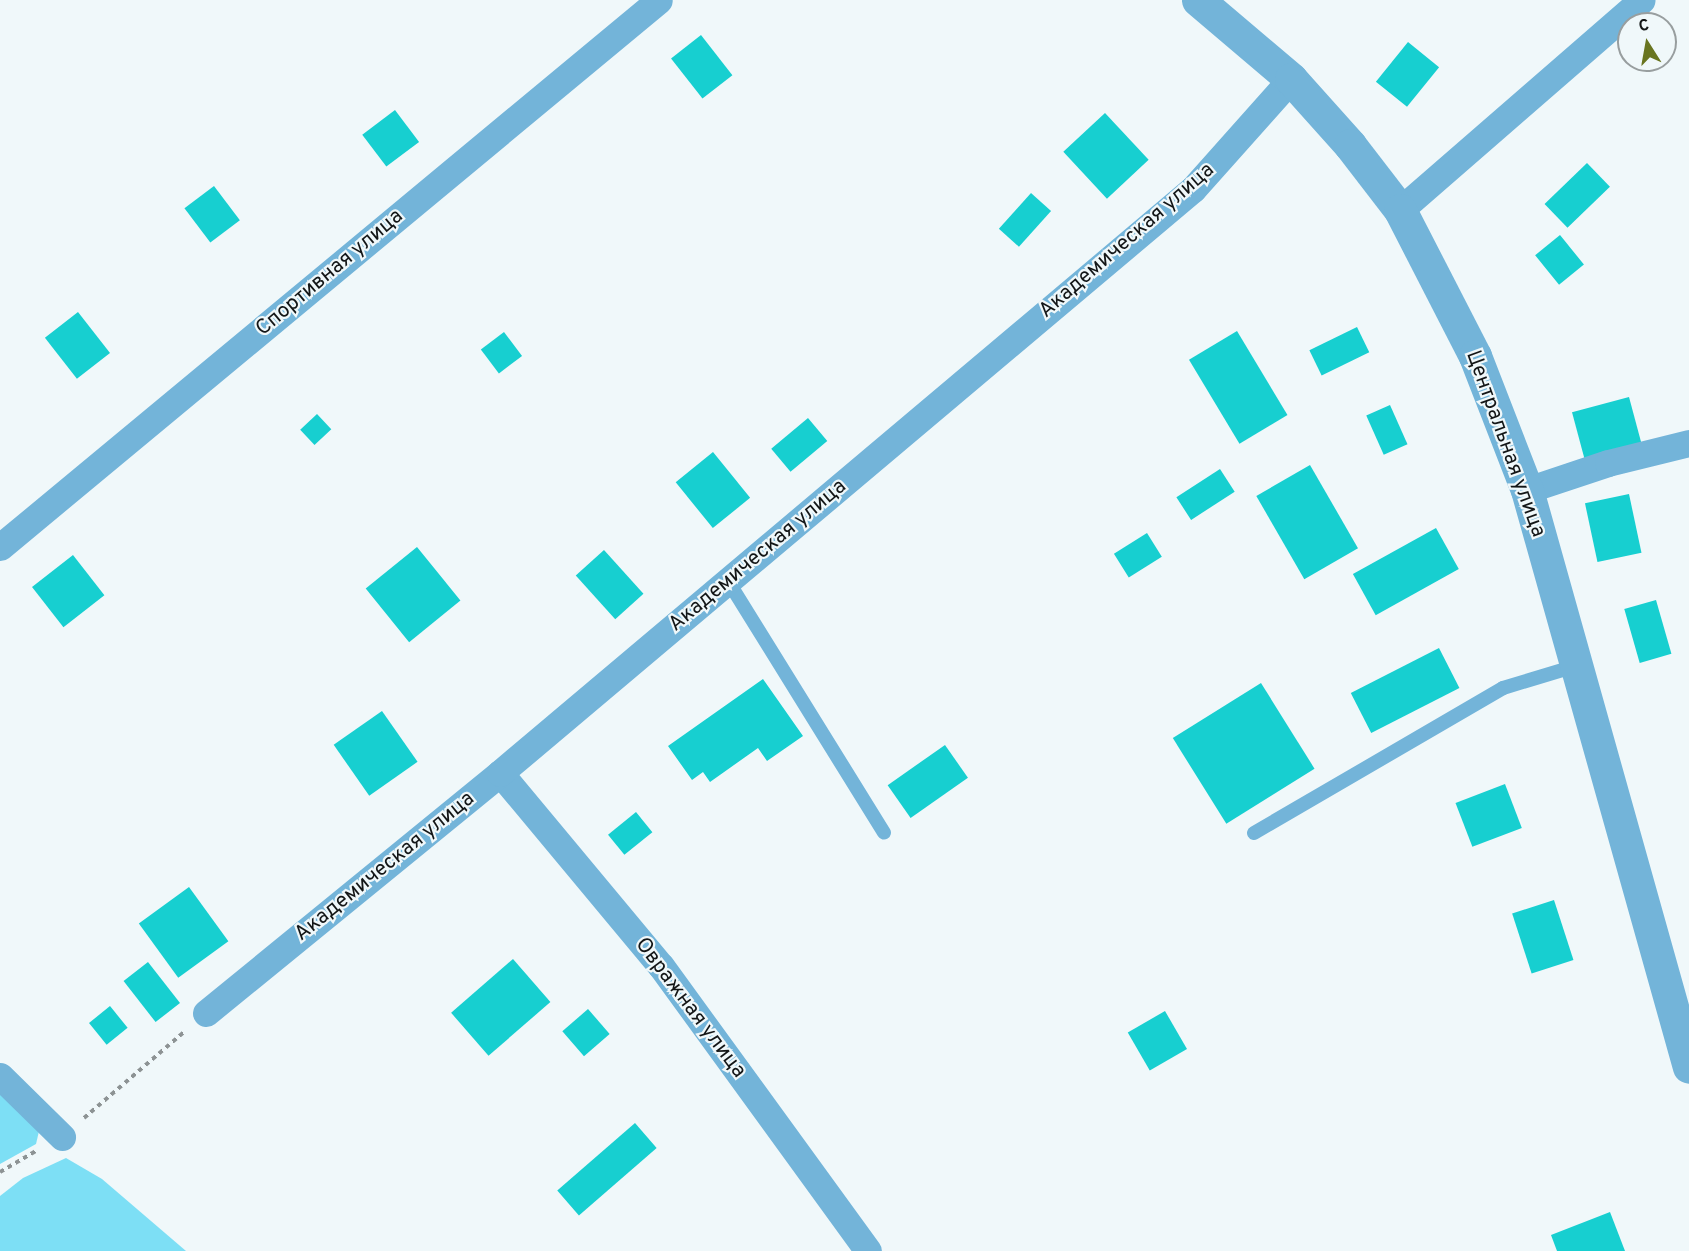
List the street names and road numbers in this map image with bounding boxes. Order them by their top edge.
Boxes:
street label: Академическая улица [1034,158,1220,324]
street label: Спортивная улица [251,204,409,342]
street label: Центральная улица [1459,347,1551,541]
street label: Академическая улица [664,474,852,638]
street label: Академическая улица [290,787,480,947]
street label: Овражная улица [629,933,751,1083]

